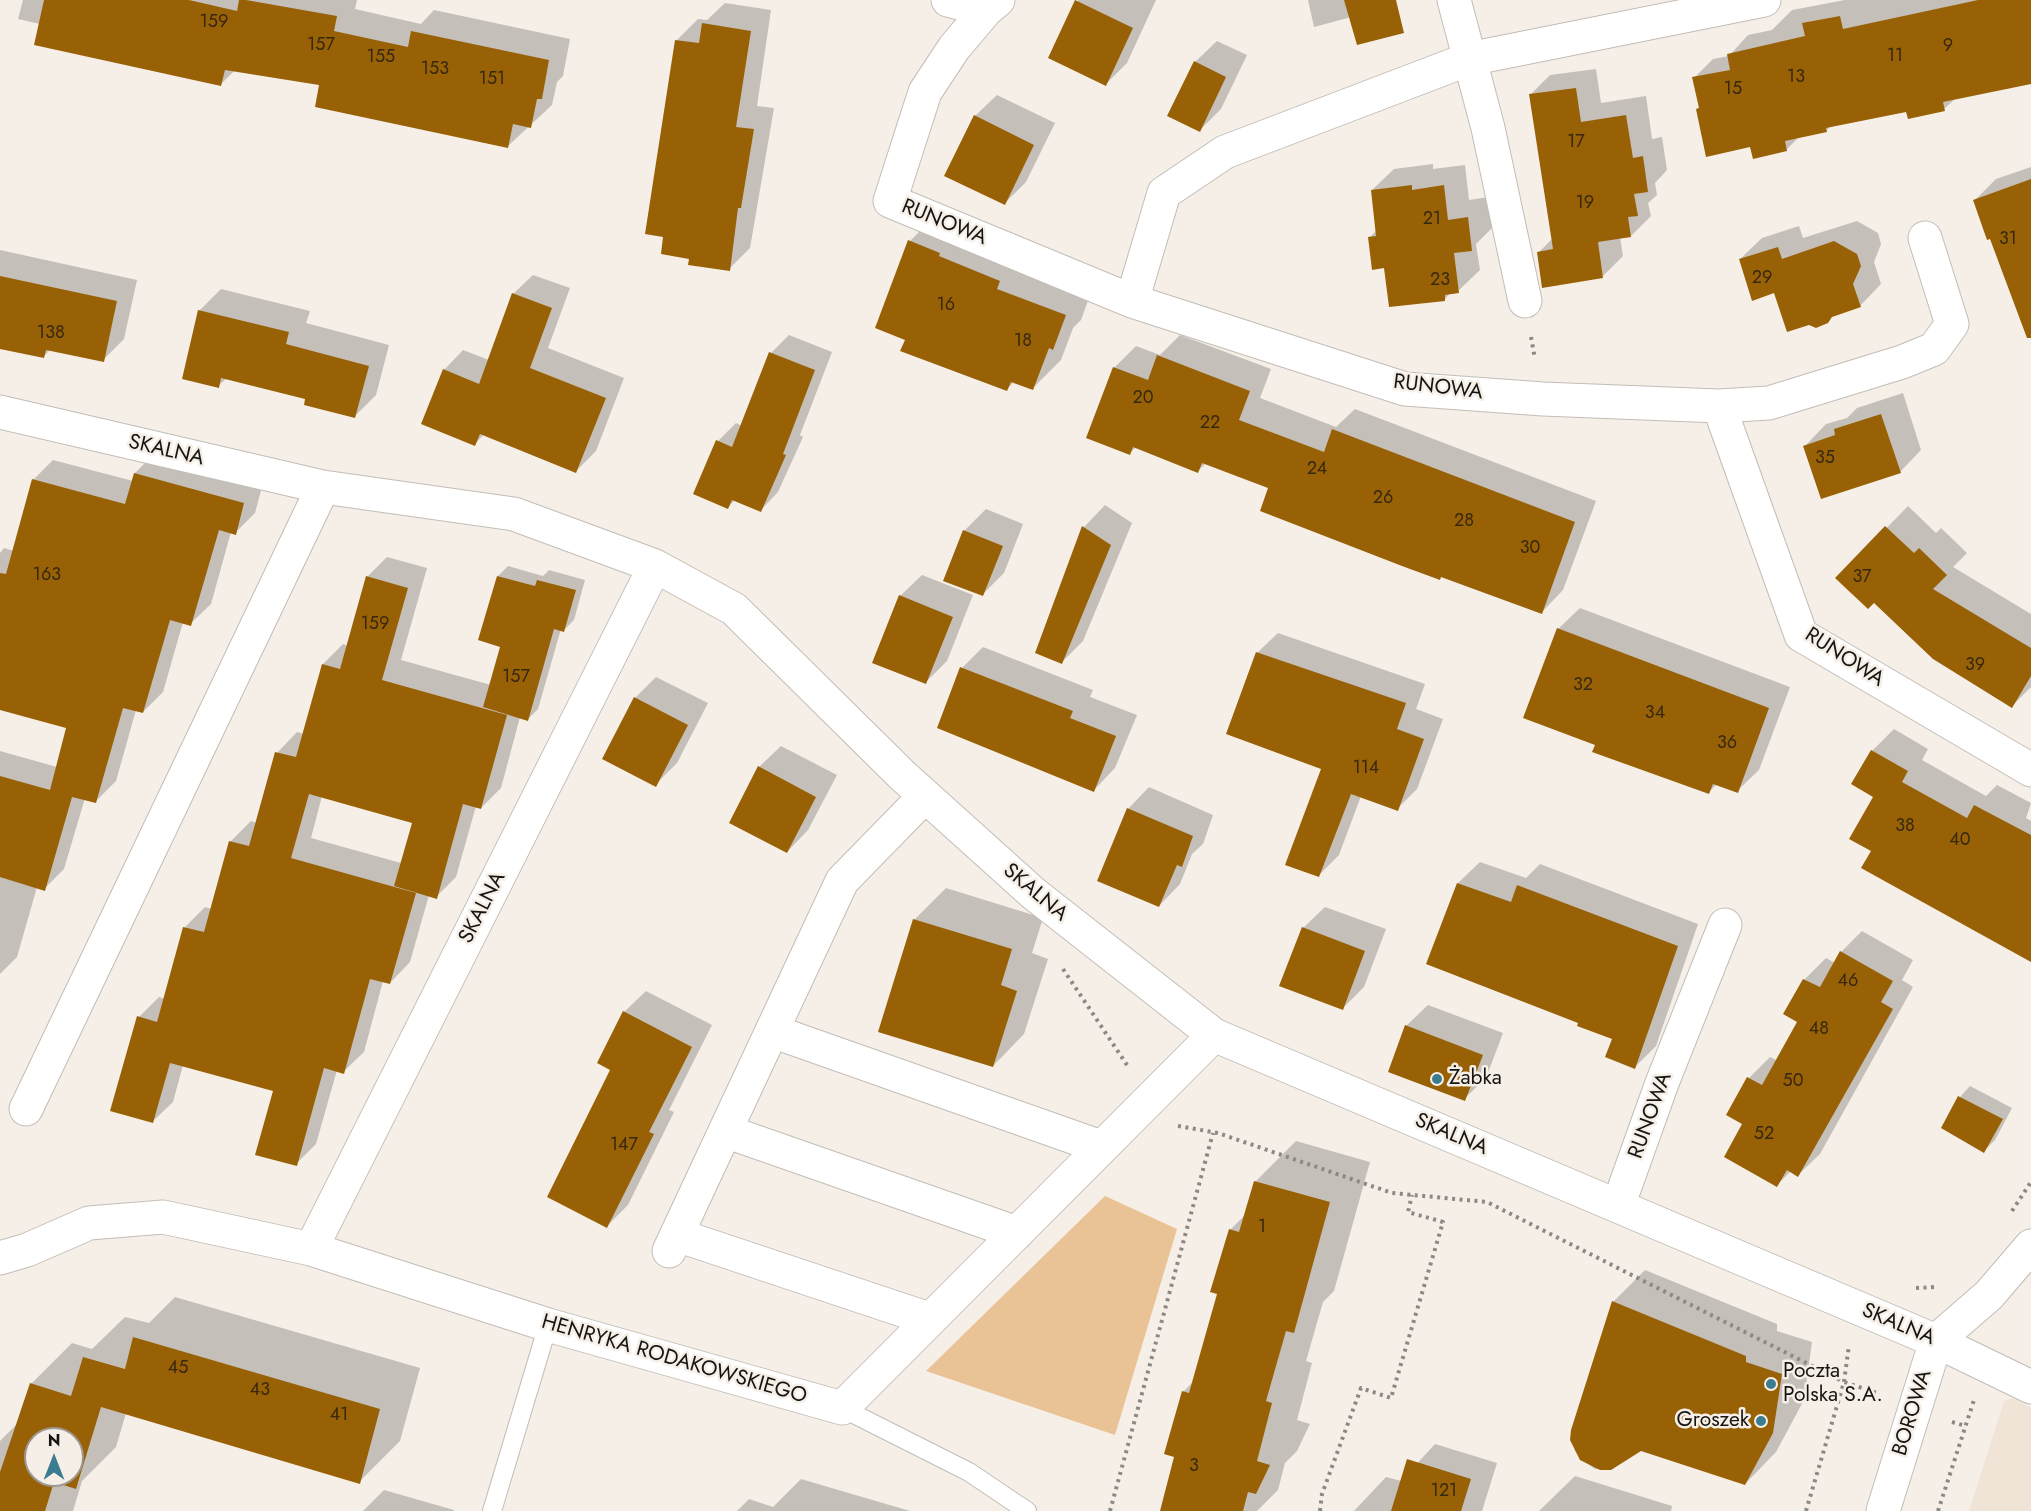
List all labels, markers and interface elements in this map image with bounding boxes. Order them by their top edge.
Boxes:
house number: 159 [200,12,228,34]
house number: 157 [307,35,335,57]
house number: 9 [1943,36,1953,58]
house number: 11 [1887,46,1903,68]
house number: 155 [367,47,395,69]
house number: 153 [421,59,449,81]
house number: 13 [1787,67,1805,89]
house number: 151 [479,69,505,91]
house number: 15 [1724,79,1742,101]
house number: 17 [1567,132,1585,154]
house number: 19 [1576,193,1594,215]
street label: RUNOWA [898,195,990,251]
house number: 21 [1423,209,1441,231]
house number: 31 [1999,229,2017,251]
house number: 29 [1752,268,1772,290]
house number: 23 [1430,270,1450,292]
house number: 16 [937,295,955,317]
house number: 138 [37,323,65,345]
house number: 18 [1014,331,1032,353]
street label: RUNOWA [1392,370,1484,406]
house number: 20 [1132,388,1154,410]
house number: 22 [1200,413,1220,435]
street label: SKALNA [126,430,206,472]
house number: 35 [1815,448,1835,470]
house number: 24 [1307,459,1327,481]
house number: 26 [1373,488,1393,510]
house number: 28 [1454,511,1474,533]
house number: 30 [1520,538,1540,560]
house number: 163 [33,565,61,587]
house number: 37 [1852,567,1872,589]
house number: 159 [361,614,389,636]
street label: RUNOWA [1800,623,1888,693]
house number: 39 [1965,655,1985,677]
house number: 157 [502,667,530,689]
house number: 32 [1573,675,1593,697]
house number: 34 [1645,703,1665,725]
house number: 36 [1717,733,1737,755]
house number: 114 [1353,758,1379,780]
house number: 38 [1895,816,1915,838]
house number: 40 [1949,830,1971,852]
street label: SKALNA [997,859,1073,927]
street label: SKALNA [454,868,512,948]
house number: 46 [1838,971,1858,993]
house number: 48 [1809,1019,1829,1041]
place label: Żabka [1449,1066,1502,1092]
street label: RUNOWA [1624,1070,1678,1162]
house number: 50 [1783,1071,1803,1093]
marker: Żabka [1430,1072,1444,1086]
street label: SKALNA [1411,1108,1491,1162]
house number: 52 [1754,1124,1774,1146]
house number: 147 [610,1135,638,1157]
house number: 1 [1258,1217,1266,1239]
street label: SKALNA [1858,1298,1938,1352]
street label: HENRYKA RODAKOWSKIEGO [538,1310,810,1410]
house number: 45 [168,1358,188,1380]
place label: Poczta Polska S.A. [1783,1359,1883,1409]
street label: BOROWA [1888,1367,1938,1459]
marker: Poczta Polska S.A. [1764,1377,1778,1391]
house number: 43 [250,1380,270,1402]
house number: 41 [330,1405,348,1427]
place label: Groszek [1677,1408,1749,1434]
marker: Groszek [1754,1414,1768,1428]
north arrow [24,1427,84,1487]
text: N [48,1429,60,1452]
house number: 3 [1189,1456,1199,1478]
house number: 121 [1431,1481,1457,1503]

